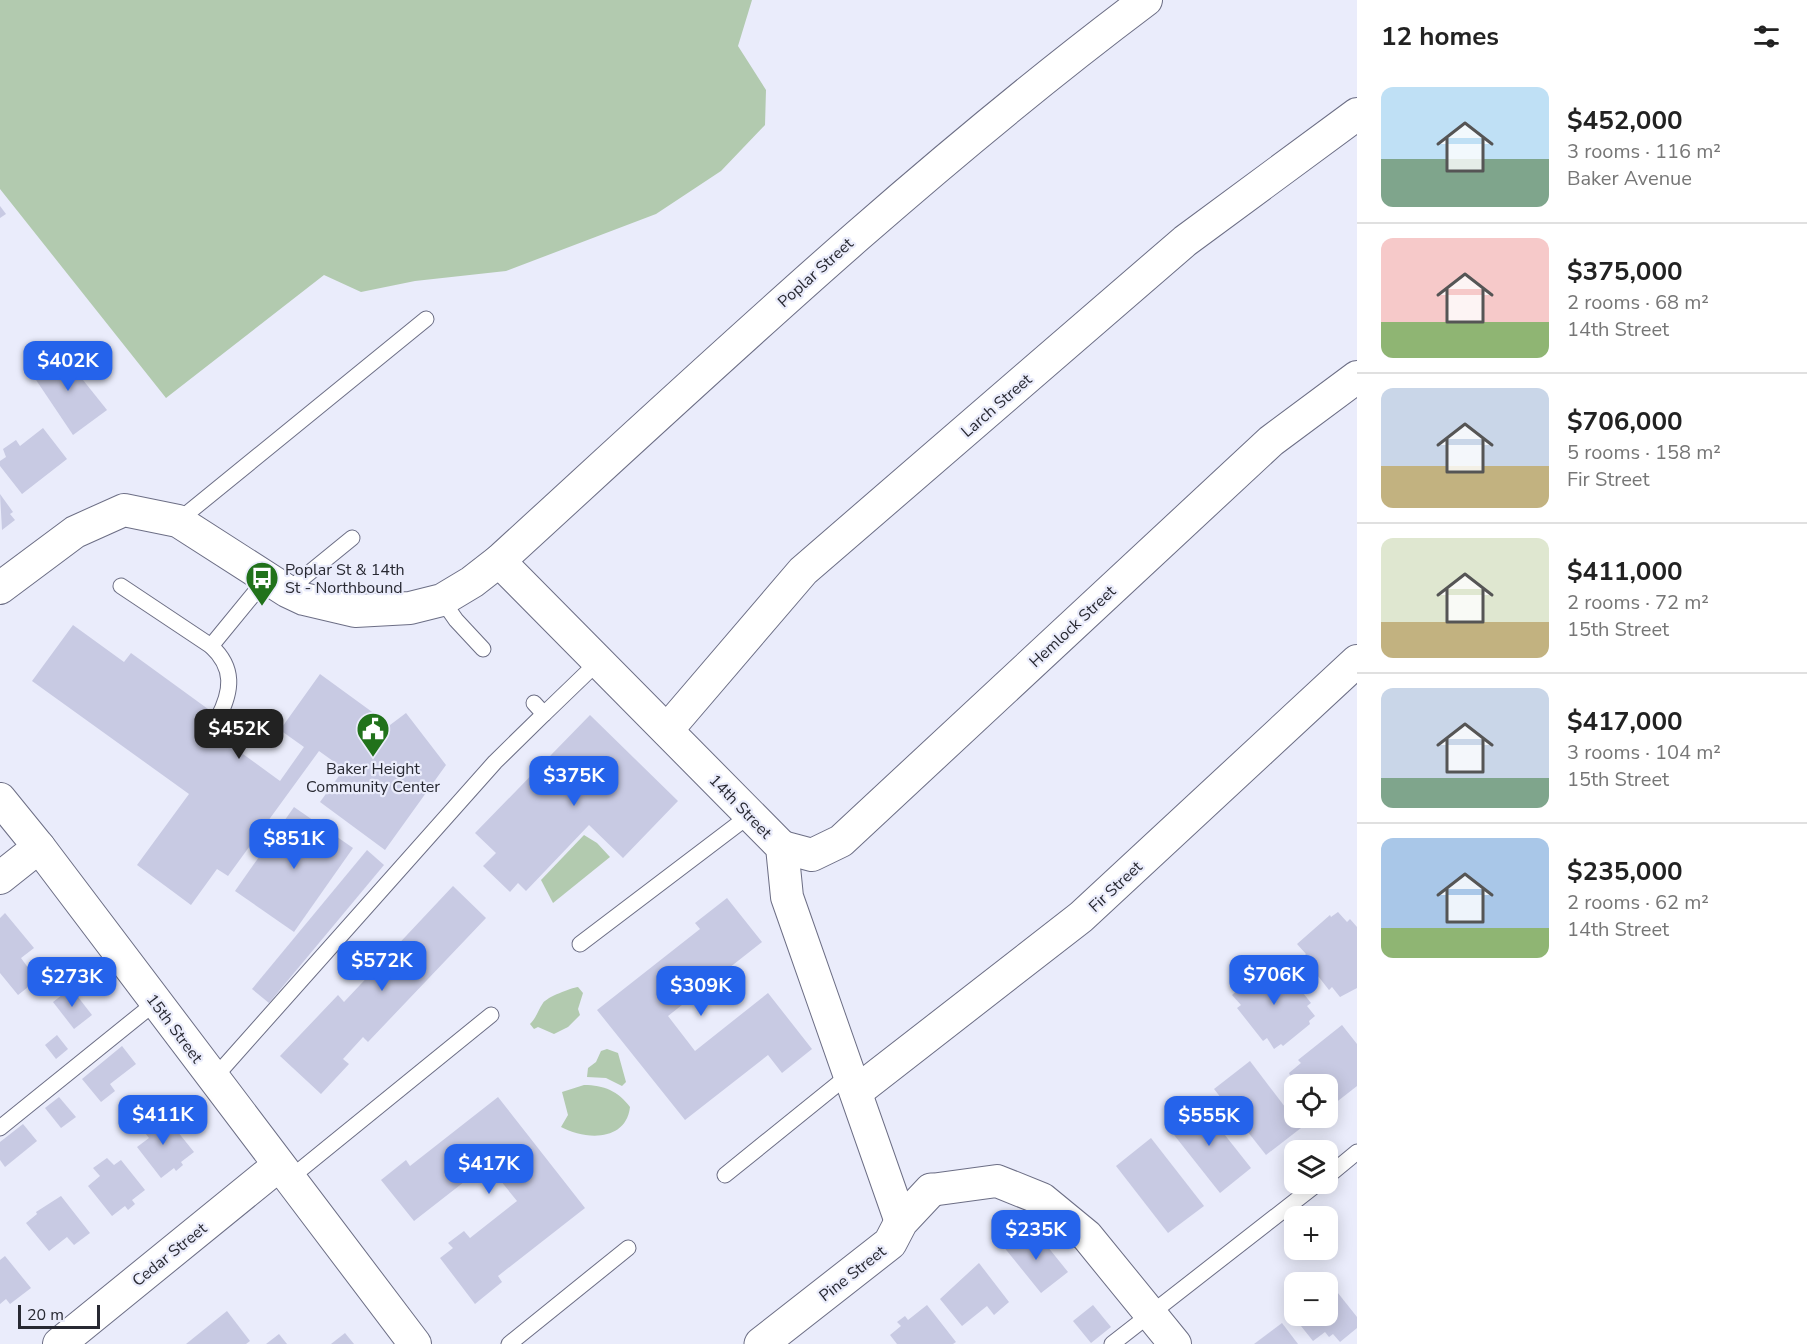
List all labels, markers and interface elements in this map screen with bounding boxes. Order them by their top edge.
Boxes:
text: 12 homes [1381,19,1499,54]
icon: filters [1750,20,1783,53]
text: $452,000 [1567,103,1683,138]
icon: home [1429,111,1501,183]
text: 3 rooms · 116 m² [1567,138,1721,165]
text: Baker Avenue [1567,165,1692,192]
street label: Poplar Street [773,233,859,313]
text: $375,000 [1567,254,1683,289]
icon: home [1429,262,1501,334]
text: 2 rooms · 68 m² [1567,289,1709,316]
text: 14th Street [1567,316,1669,343]
pin: $402K [26,341,110,392]
text: $402K [37,347,99,374]
street label: Larch Street [957,369,1037,443]
text: $706,000 [1567,404,1683,439]
icon: home [1429,412,1501,484]
text: 5 rooms · 158 m² [1567,439,1721,466]
text: Fir Street [1567,466,1649,493]
text: $411,000 [1567,554,1683,589]
place label: Poplar St & 14th St - Northbound [285,559,405,599]
bus stop icon: Poplar St & 14th St - Northbound [244,560,280,607]
icon: home [1429,562,1501,634]
street label: Hemlock Street [1025,581,1121,673]
text: 2 rooms · 72 m² [1567,589,1709,616]
text: 15th Street [1567,616,1669,643]
text: $417,000 [1567,704,1683,739]
pin: $452K [197,709,281,760]
public building icon: Baker Height Community Center [355,711,391,758]
icon: home [1429,712,1501,784]
text: $452K [208,715,270,742]
text: 3 rooms · 104 m² [1567,739,1721,766]
pin: $375K [532,756,616,807]
place label: Baker Height Community Center [306,758,440,798]
text: $375K [543,762,605,789]
text: 15th Street [1567,766,1669,793]
street label: 14th Street [704,770,777,844]
pin: $851K [252,819,336,870]
text: $851K [263,825,325,852]
text: $235,000 [1567,854,1683,889]
street label: Fir Street [1084,856,1148,917]
icon: home [1429,862,1501,934]
text: 2 rooms · 62 m² [1567,889,1709,916]
text: 14th Street [1567,916,1669,943]
pin: $572K [340,941,424,992]
text: $572K [351,947,413,974]
pin: $706K [1232,955,1316,1006]
pin: $273K [30,957,114,1008]
text: $706K [1243,961,1305,988]
text: $273K [41,963,103,990]
pin: $309K [659,966,743,1017]
text: $309K [670,972,732,999]
street label: 15th Street [141,989,208,1068]
map controls [1284,1074,1338,1326]
button: locate [1284,1074,1338,1128]
pin: $411K [121,1095,205,1146]
pin: $555K [1167,1096,1251,1147]
text: $411K [132,1101,194,1128]
text: $555K [1178,1102,1240,1129]
button: layers [1284,1140,1338,1194]
pin: $417K [447,1144,531,1195]
text: $417K [458,1150,520,1177]
button: + [1284,1206,1338,1260]
pin: $235K [994,1210,1078,1261]
text: $235K [1005,1216,1067,1243]
street label: Cedar Street [128,1218,212,1292]
street label: Pine Street [815,1240,891,1307]
button: − [1284,1272,1338,1326]
scale bar [18,1302,100,1330]
text: 20 m [27,1304,64,1326]

